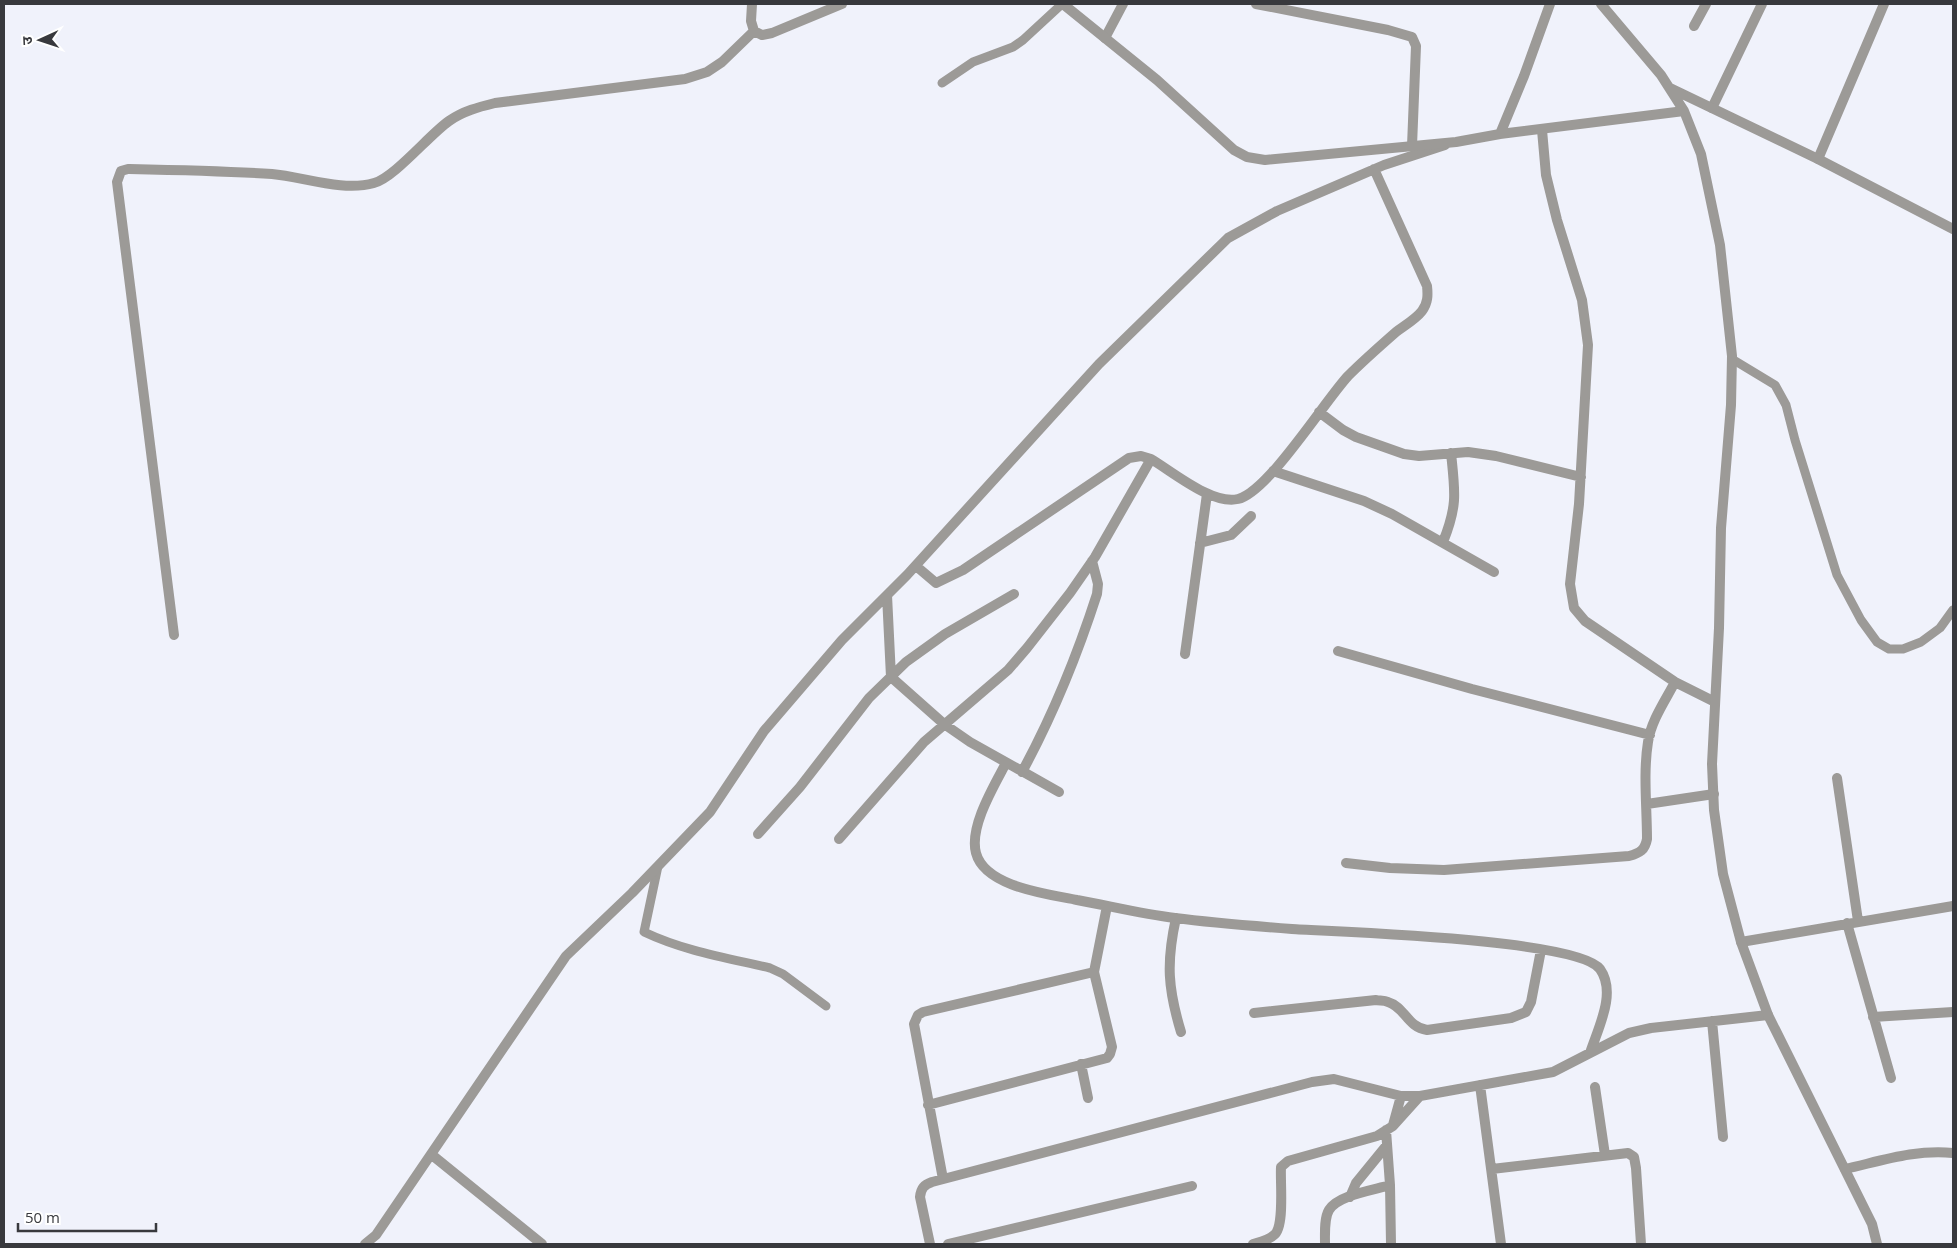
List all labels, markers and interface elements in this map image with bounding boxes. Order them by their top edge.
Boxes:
north arrow [15,15,65,65]
text: उ [17,35,36,45]
scale bar [18,1200,155,1232]
text: 50 m [25,1207,60,1227]

